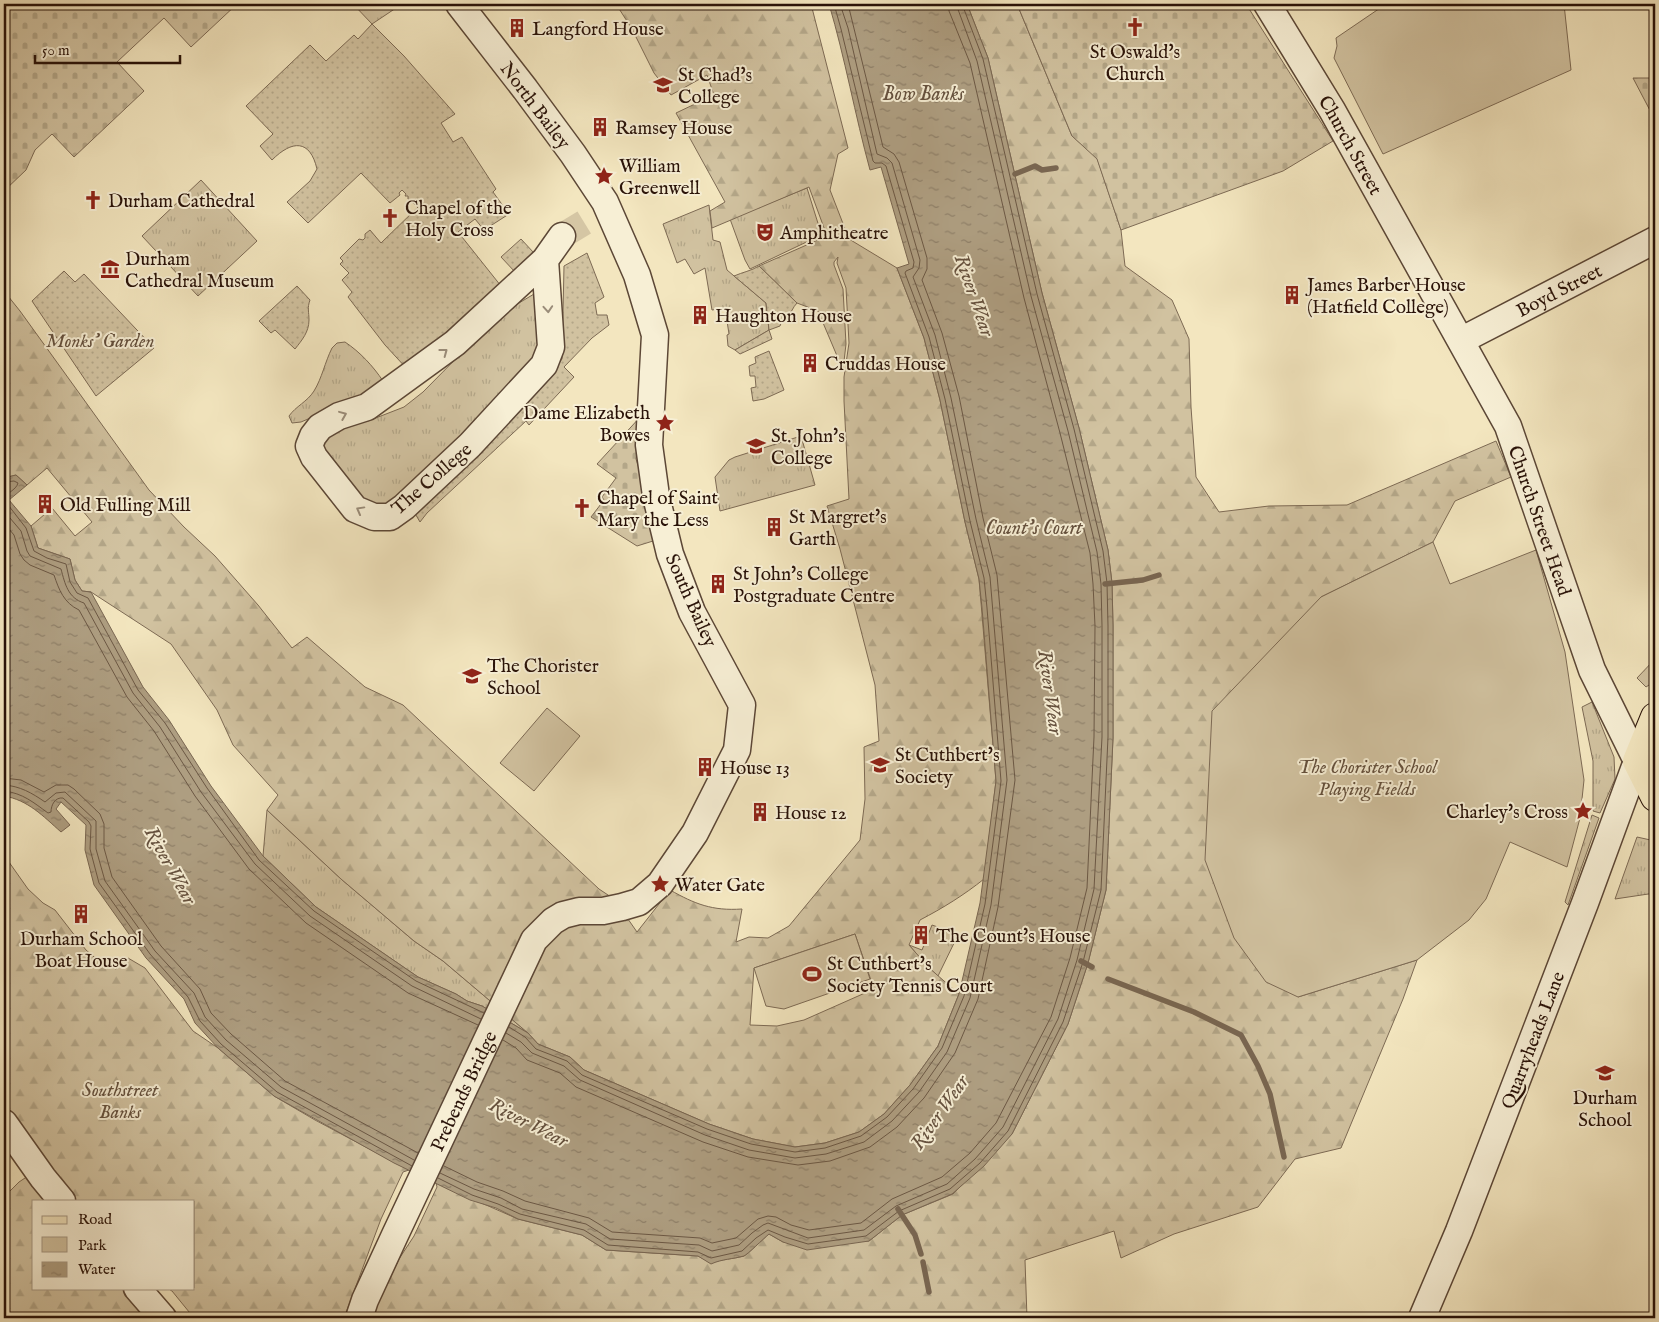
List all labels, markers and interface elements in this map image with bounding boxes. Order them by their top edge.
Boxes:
church icon: St Oswald's Church [1124,16,1146,38]
building icon: Langford House [506,17,528,39]
place label: Langford House [532,18,664,42]
scale bar [35,32,180,64]
text: 50 m [42,41,70,60]
place label: St Oswald's Church [1090,41,1180,87]
street label: North Bailey [494,58,575,155]
place label: St Chad's College [678,64,752,110]
school or university icon: St Chad's College [652,74,674,96]
water label: Bow Banks [882,82,964,107]
street label: Church Street [1312,92,1387,200]
building icon: Ramsey House [589,116,611,138]
place label: Ramsey House [615,117,733,141]
place label: William Greenwell [619,155,701,201]
place icon: William Greenwell [593,165,615,187]
church icon: Durham Cathedral [82,189,104,211]
place label: Durham Cathedral [108,190,256,214]
place label: Chapel of the Holy Cross [405,197,512,243]
church icon: Chapel of the Holy Cross [379,207,401,229]
theatre icon: Amphitheatre [754,221,776,243]
place label: Amphitheatre [779,222,889,246]
place label: Durham Cathedral Museum [125,248,275,294]
water label: River Wear [948,251,1000,341]
museum icon: Durham Cathedral Museum [99,258,121,280]
street label: Boyd Street [1513,259,1607,324]
place label: James Barber House (Hatfield College) [1305,274,1466,320]
building icon: James Barber House (Hatfield College) [1281,284,1303,306]
building icon: Haughton House [689,304,711,326]
one-way arrow [543,305,554,313]
place label: Haughton House [715,305,852,329]
park label: Monks' Garden [46,330,154,354]
one-way arrow [438,348,447,357]
building icon: Cruddas House [799,352,821,374]
place label: Cruddas House [825,353,946,377]
place label: Dame Elizabeth Bowes [523,402,650,448]
one-way arrow [338,411,347,421]
place icon: Dame Elizabeth Bowes [654,412,676,434]
place label: St. John's College [771,425,845,471]
school or university icon: St. John's College [745,435,767,457]
street label: The College [387,438,478,521]
street label: Church Street Head [1502,443,1576,600]
place label: Chapel of Saint Mary the Less [597,487,719,533]
building icon: Old Fulling Mill [34,493,56,515]
place label: Old Fulling Mill [60,494,191,518]
church icon: Chapel of Saint Mary the Less [571,497,593,519]
one-way arrow [356,506,365,516]
place label: St Margret's Garth [789,506,887,552]
building icon: St Margret's Garth [763,516,785,538]
water label: Count's Court [985,516,1084,541]
street label: South Bailey [659,550,722,652]
place label: St John's College Postgraduate Centre [733,563,895,609]
building icon: St John's College Postgraduate Centre [707,573,729,595]
water label: River Wear [1031,648,1068,737]
place label: The Chorister School [487,655,599,701]
school or university icon: The Chorister School [461,665,483,687]
place label: St Cuthbert's Society [895,744,1000,790]
school or university icon: St Cuthbert's Society [869,754,891,776]
building icon: House 13 [694,756,716,778]
park label: The Chorister School Playing Fields [1297,756,1438,802]
place label: House 13 [720,757,790,781]
place icon: Charley's Cross [1572,800,1594,822]
building icon: House 12 [749,801,771,823]
place label: Charley's Cross [1446,801,1568,825]
place label: House 12 [775,802,847,826]
water label: River Wear [138,822,202,910]
place icon: Water Gate [649,873,671,895]
place label: Water Gate [675,874,765,898]
building icon: Durham School Boat House [70,903,92,925]
building icon: The Count's House [910,924,932,946]
place label: The Count's House [936,925,1091,949]
place label: Durham School Boat House [20,928,143,974]
place label: St Cuthbert's Society Tennis Court [827,953,994,999]
sports icon: St Cuthbert's Society Tennis Court [801,963,823,985]
street label: Quarryheads Lane [1497,968,1571,1113]
street label: Prebends Bridge [426,1027,504,1156]
school or university icon: Durham School [1594,1062,1616,1084]
water label: River Wear [906,1070,976,1155]
park label: Southstreet Banks [82,1079,159,1125]
place label: Durham School [1572,1087,1638,1133]
water label: River Wear [485,1093,573,1154]
legend [32,1200,195,1290]
text: Road [78,1210,113,1229]
text: Park [78,1236,108,1255]
text: Water [78,1260,116,1279]

